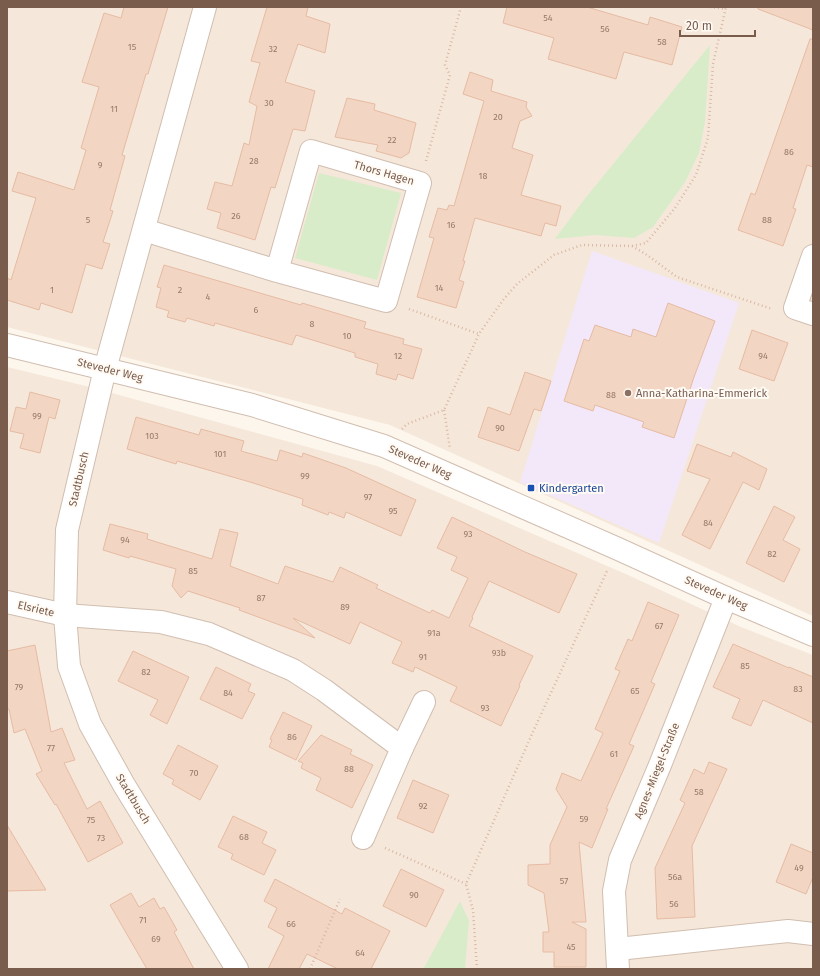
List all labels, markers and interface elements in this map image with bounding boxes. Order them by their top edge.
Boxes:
scale bar [680,12,755,38]
house number: 54 [543,13,553,23]
text: 20 m [686,19,712,33]
house number: 56 [600,24,610,34]
house number: 58 [657,37,667,47]
house number: 15 [128,42,137,52]
house number: 32 [269,44,277,54]
house number: 30 [264,98,274,108]
house number: 11 [110,104,118,114]
house number: 20 [493,112,503,122]
house number: 22 [388,135,396,145]
house number: 86 [784,147,794,157]
house number: 28 [249,156,259,166]
street label: Thors Hagen [352,158,416,188]
house number: 9 [98,160,103,170]
house number: 18 [479,171,487,181]
house number: 26 [231,211,241,221]
house number: 5 [86,215,91,225]
house number: 88 [762,215,772,225]
house number: 16 [447,220,456,230]
house number: 14 [435,283,444,293]
house number: 1 [50,285,54,295]
house number: 2 [178,285,182,295]
house number: 4 [206,292,211,302]
house number: 6 [254,305,259,315]
house number: 8 [310,319,315,329]
house number: 10 [343,331,351,341]
house number: 12 [394,351,402,361]
house number: 94 [758,351,768,361]
street label: Steveder Weg [76,356,145,385]
place label: Anna-Katharina-Emmerick [636,387,768,400]
marker: Anna-Katharina-Emmerick [623,388,633,398]
house number: 88 [606,390,616,400]
house number: 99 [32,411,42,421]
house number: 90 [495,423,505,433]
house number: 103 [145,431,159,441]
street label: Steveder Weg [387,442,454,482]
house number: 101 [214,449,226,459]
street label: Stadtbusch [66,450,92,508]
house number: 99 [300,471,310,481]
place label: Kindergarten [539,482,604,495]
marker: Kindergarten [526,483,536,493]
house number: 97 [364,492,372,502]
house number: 95 [388,506,398,516]
house number: 84 [703,518,713,528]
house number: 93 [463,529,473,539]
house number: 94 [120,535,130,545]
house number: 82 [767,549,777,559]
house number: 85 [188,566,198,576]
street label: Steveder Weg [683,573,750,613]
house number: 87 [257,593,265,603]
street label: Elsriete [16,598,56,620]
house number: 89 [340,602,350,612]
house number: 67 [655,621,663,631]
house number: 91a [427,628,441,638]
house number: 93b [492,648,506,658]
house number: 91 [419,652,427,662]
house number: 85 [740,661,750,671]
house number: 82 [141,667,151,677]
house number: 79 [15,682,24,692]
house number: 83 [793,684,803,694]
house number: 65 [630,686,640,696]
house number: 84 [223,688,233,698]
house number: 93 [480,703,490,713]
street label: Agnes-Miegel-Straße [632,721,682,821]
house number: 86 [287,732,297,742]
house number: 77 [47,743,55,753]
house number: 61 [610,749,618,759]
house number: 88 [344,764,354,774]
house number: 70 [190,768,198,778]
street label: Stadtbusch [113,772,153,826]
house number: 58 [694,787,704,797]
house number: 92 [419,801,427,811]
house number: 59 [579,814,589,824]
house number: 75 [87,815,96,825]
house number: 68 [239,832,249,842]
house number: 73 [97,833,105,843]
house number: 49 [794,863,804,873]
house number: 56a [668,872,682,882]
house number: 57 [560,876,568,886]
house number: 90 [409,890,419,900]
house number: 56 [669,899,679,909]
house number: 71 [139,915,147,925]
house number: 66 [286,919,296,929]
house number: 69 [151,934,161,944]
house number: 45 [566,942,576,952]
house number: 64 [355,948,365,958]

